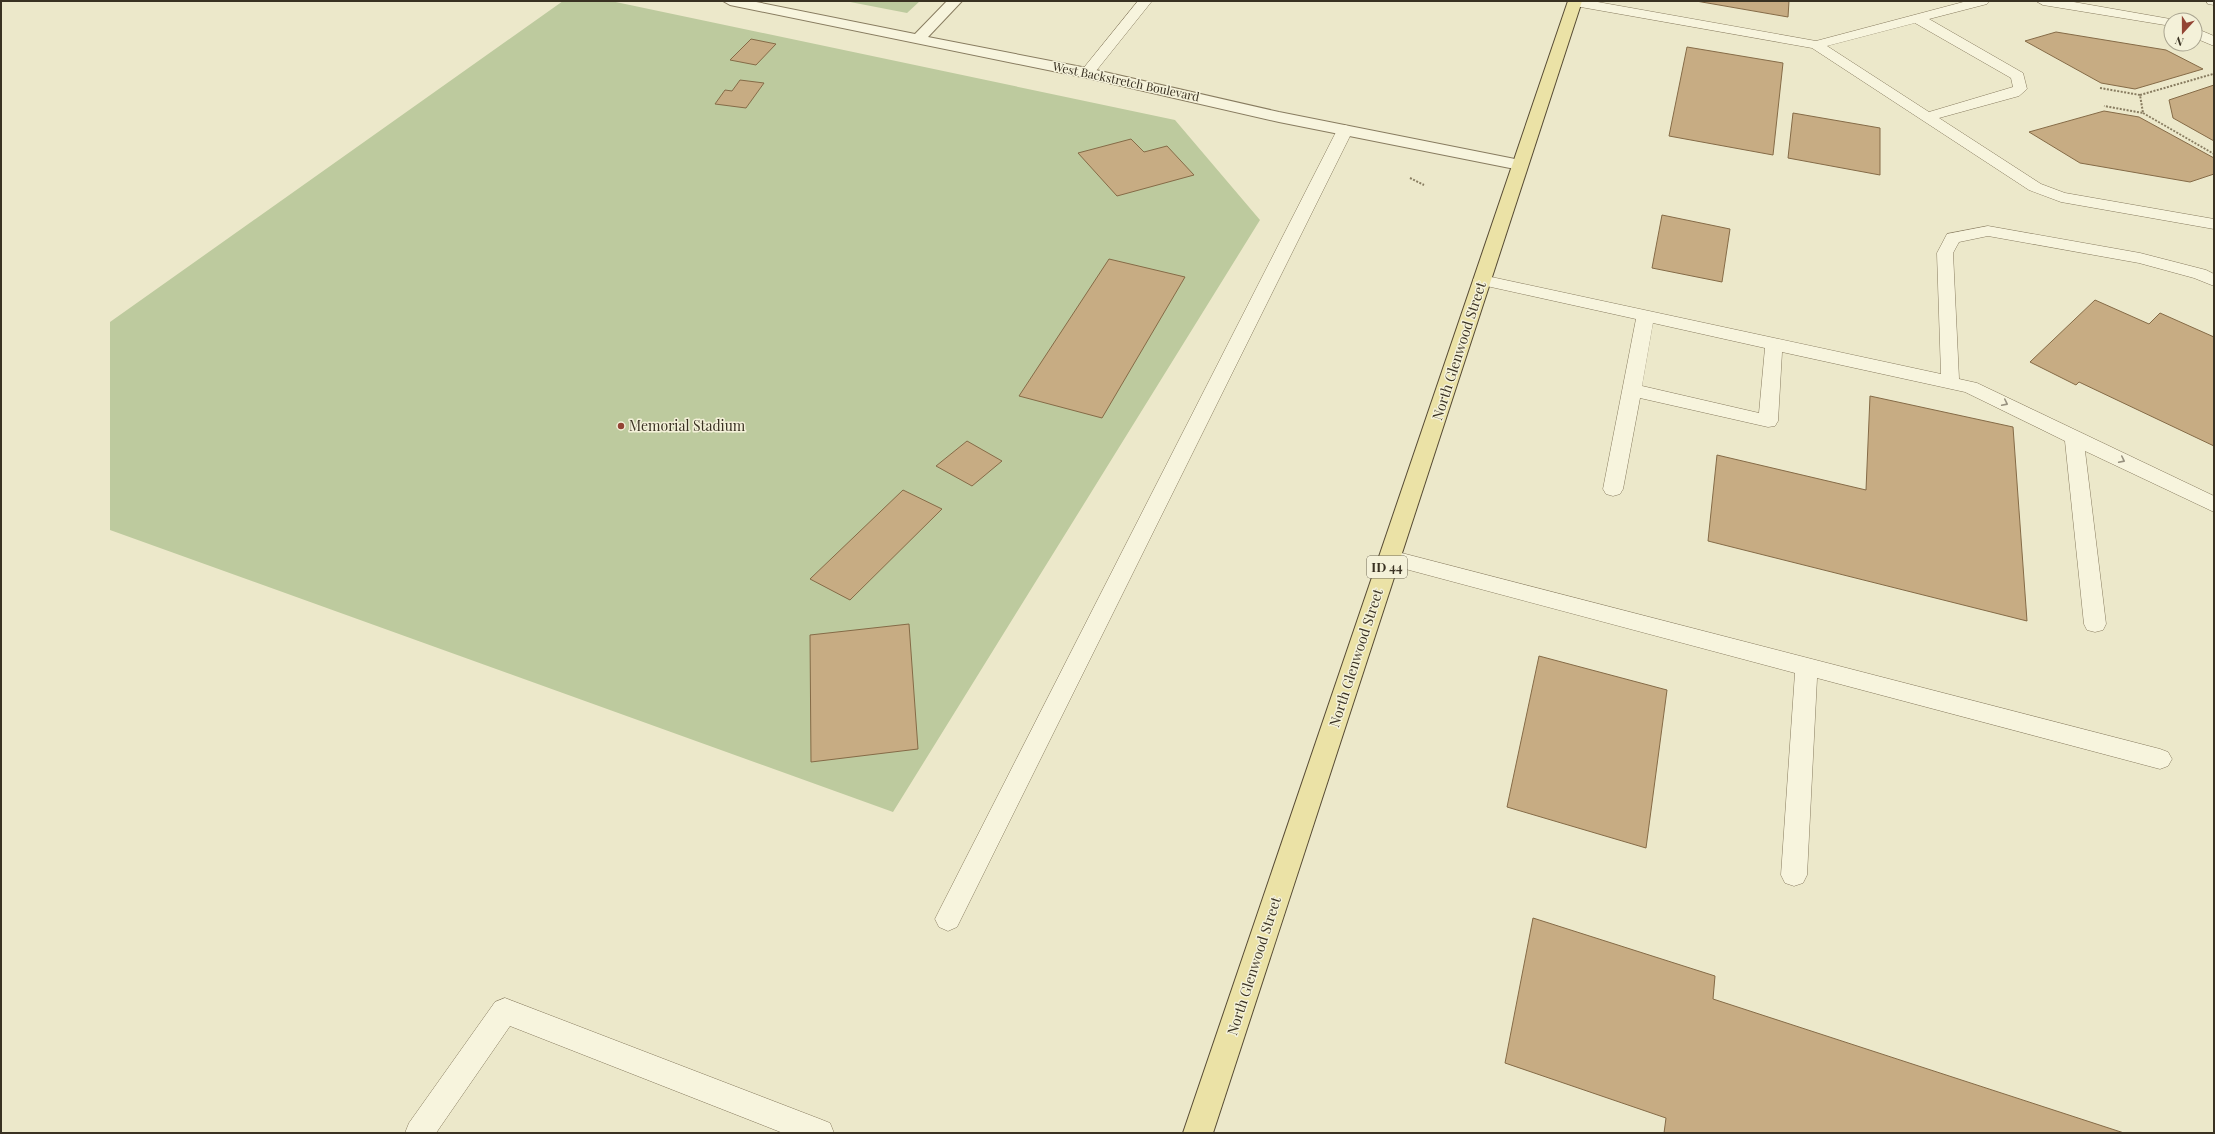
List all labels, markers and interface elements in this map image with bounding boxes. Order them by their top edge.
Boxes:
north arrow [2163,12,2203,52]
text: N [2173,33,2186,50]
street label: West Backstretch Boulevard [1050,57,1201,104]
street label: North Glenwood Street [1427,278,1490,422]
one-way arrow [2001,398,2009,406]
place label: Memorial Stadium [629,416,746,435]
marker: Memorial Stadium [616,421,626,431]
one-way arrow [2118,455,2126,463]
road number: ID 44 [1367,556,1407,578]
street label: North Glenwood Street [1324,585,1387,729]
street label: North Glenwood Street [1222,893,1285,1037]

